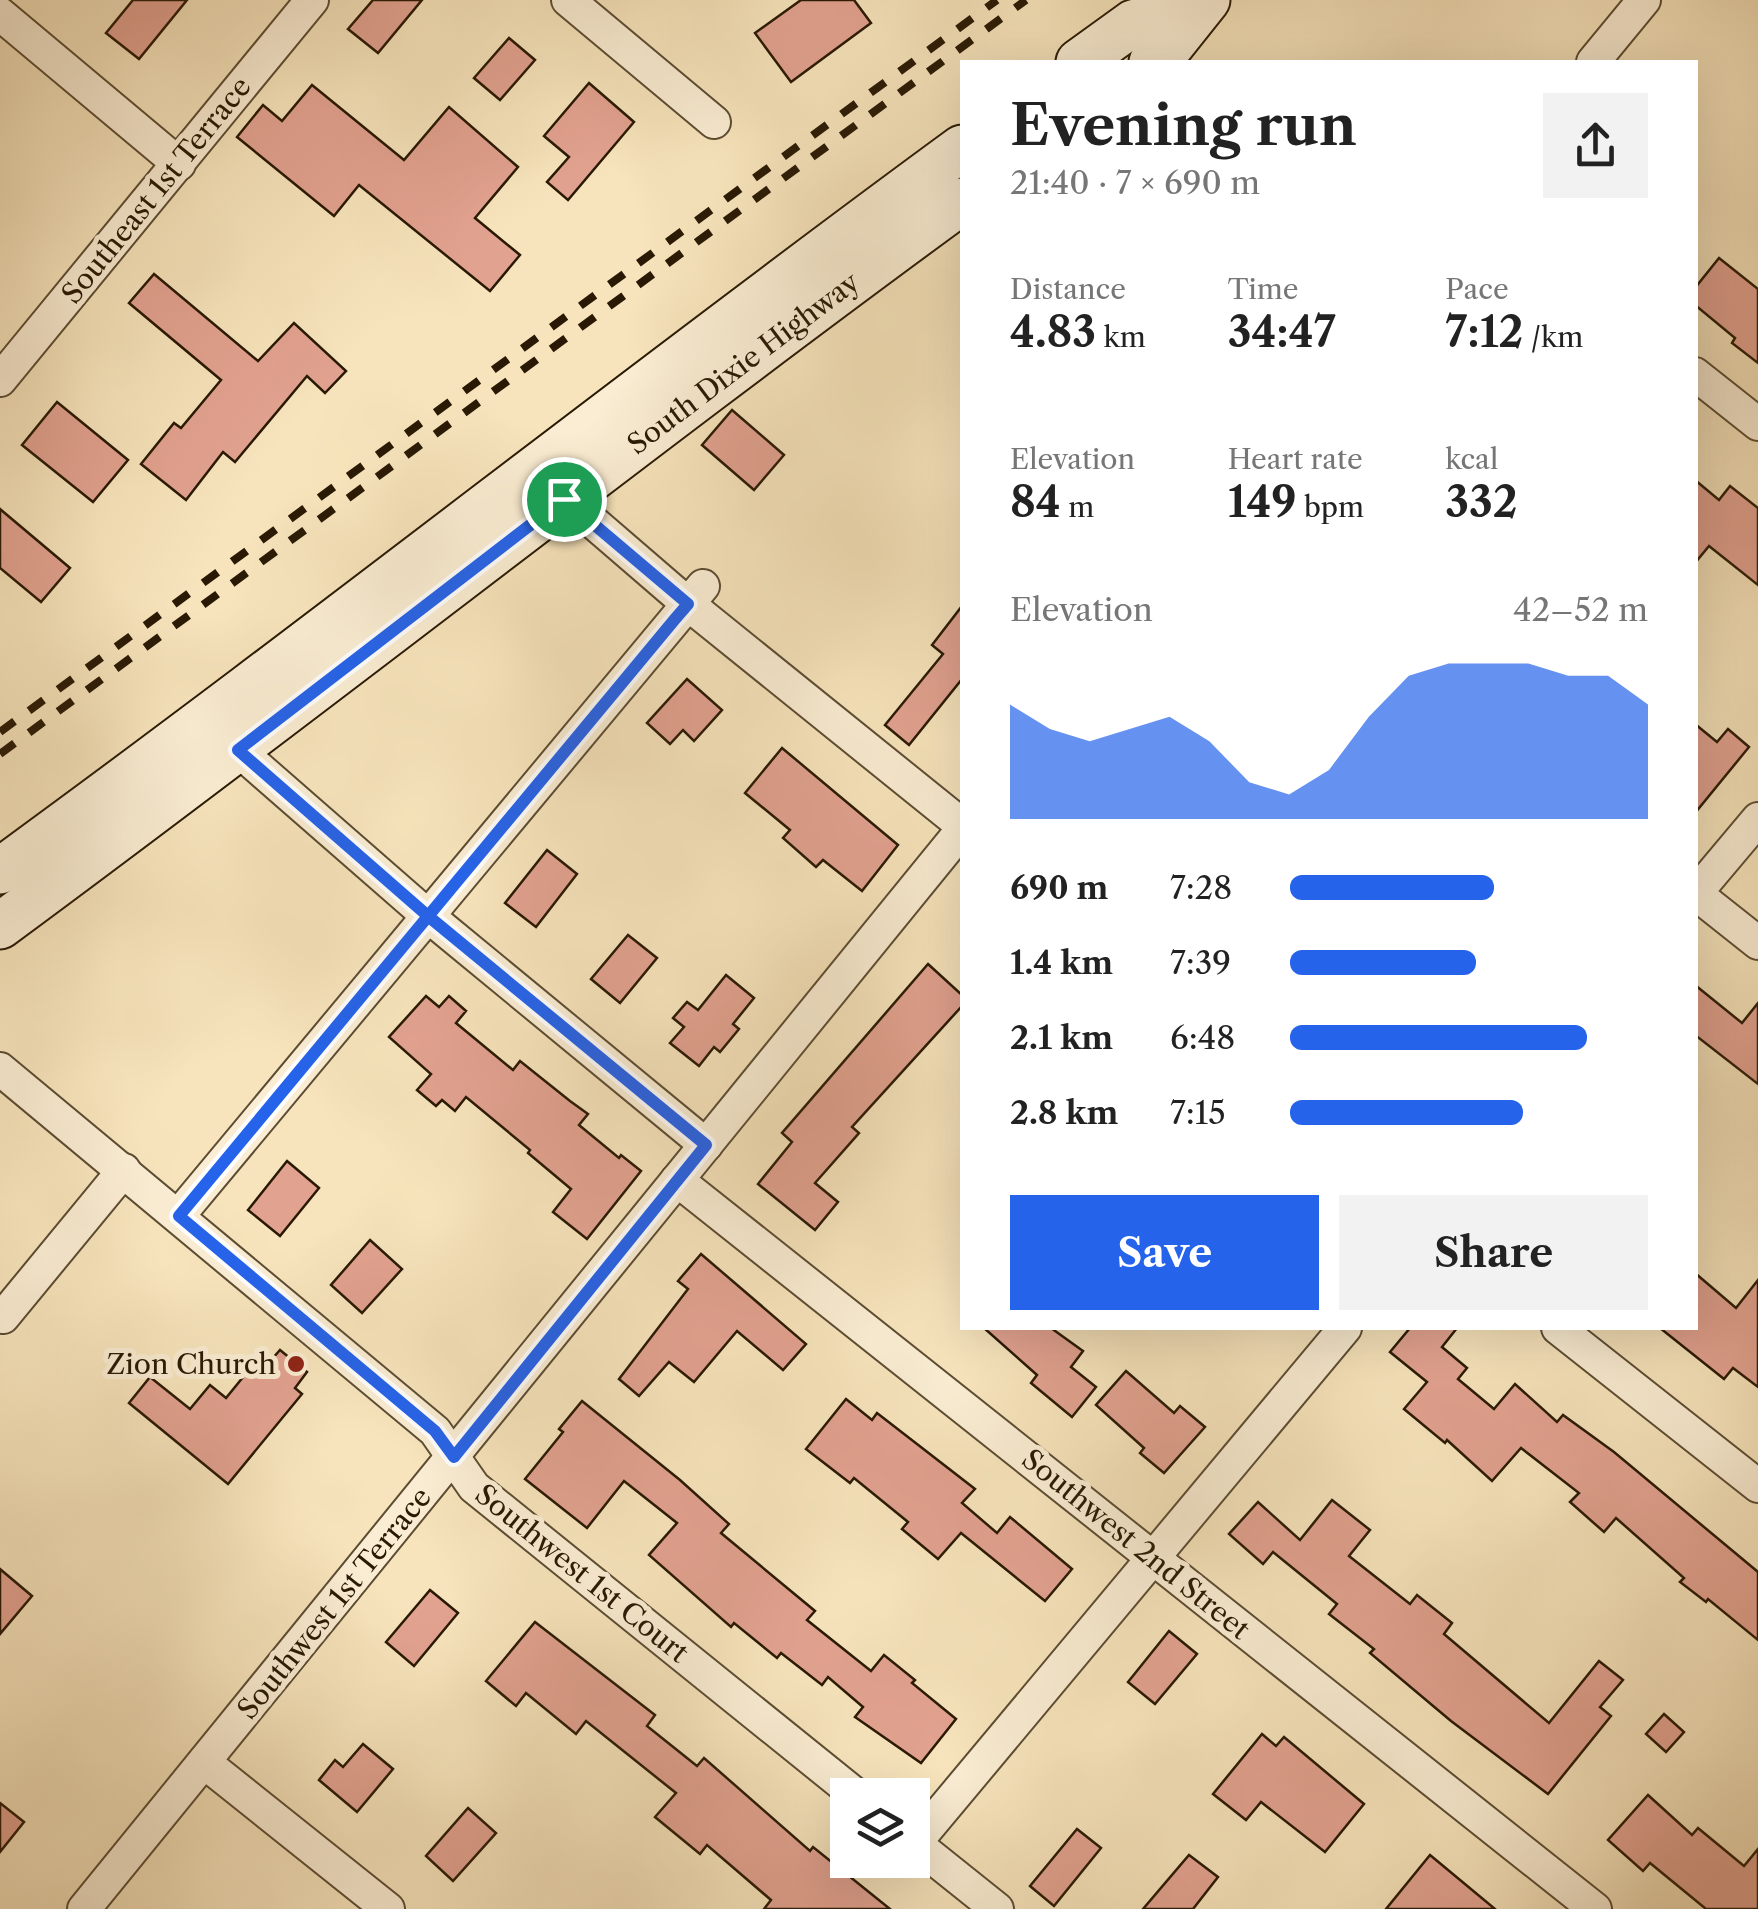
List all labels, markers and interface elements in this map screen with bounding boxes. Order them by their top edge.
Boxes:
street label: Southeast 1st Terrace [54,70,258,310]
text: Evening run [1010,92,1357,159]
button: share [1543,93,1648,198]
text: 21:40 · 7 × 690 m [1010,163,1260,202]
street label: South Dixie Highway [620,265,866,461]
text: Distance [1010,272,1126,306]
text: Time [1228,272,1298,306]
text: Pace [1445,272,1509,306]
text: 4.83 [1010,306,1096,358]
text: 34:47 [1228,306,1336,358]
text: 7:12 [1445,306,1523,358]
text: km [1096,320,1146,354]
text: /km [1523,320,1583,354]
text: Elevation [1010,442,1135,476]
text: Heart rate [1228,442,1363,476]
text: kcal [1445,442,1498,476]
pin [522,457,607,542]
icon: arrive [537,472,592,527]
text: 84 [1010,476,1061,528]
text: 149 [1228,476,1297,528]
text: 332 [1445,476,1518,528]
text: m [1061,490,1094,524]
text: bpm [1297,490,1364,524]
text: Elevation [1010,590,1153,629]
text: 42–52 m [1513,590,1648,629]
text: 690 m [1010,868,1109,907]
text: 7:28 [1170,868,1232,907]
text: 1.4 km [1010,943,1113,982]
text: 7:39 [1170,943,1231,982]
text: 2.1 km [1010,1018,1113,1057]
text: 6:48 [1170,1018,1235,1057]
text: 2.8 km [1010,1093,1118,1132]
text: 7:15 [1170,1093,1226,1132]
button: Save [1010,1195,1319,1310]
button: Share [1339,1195,1648,1310]
place label: Zion Church [106,1347,276,1381]
marker: Zion Church [285,1353,307,1375]
street label: Southwest 2nd Street [1015,1442,1257,1646]
street label: Southwest 1st Court [469,1477,695,1669]
street label: Southwest 1st Terrace [230,1480,438,1726]
map controls [830,1778,930,1878]
button: layers [830,1778,930,1878]

